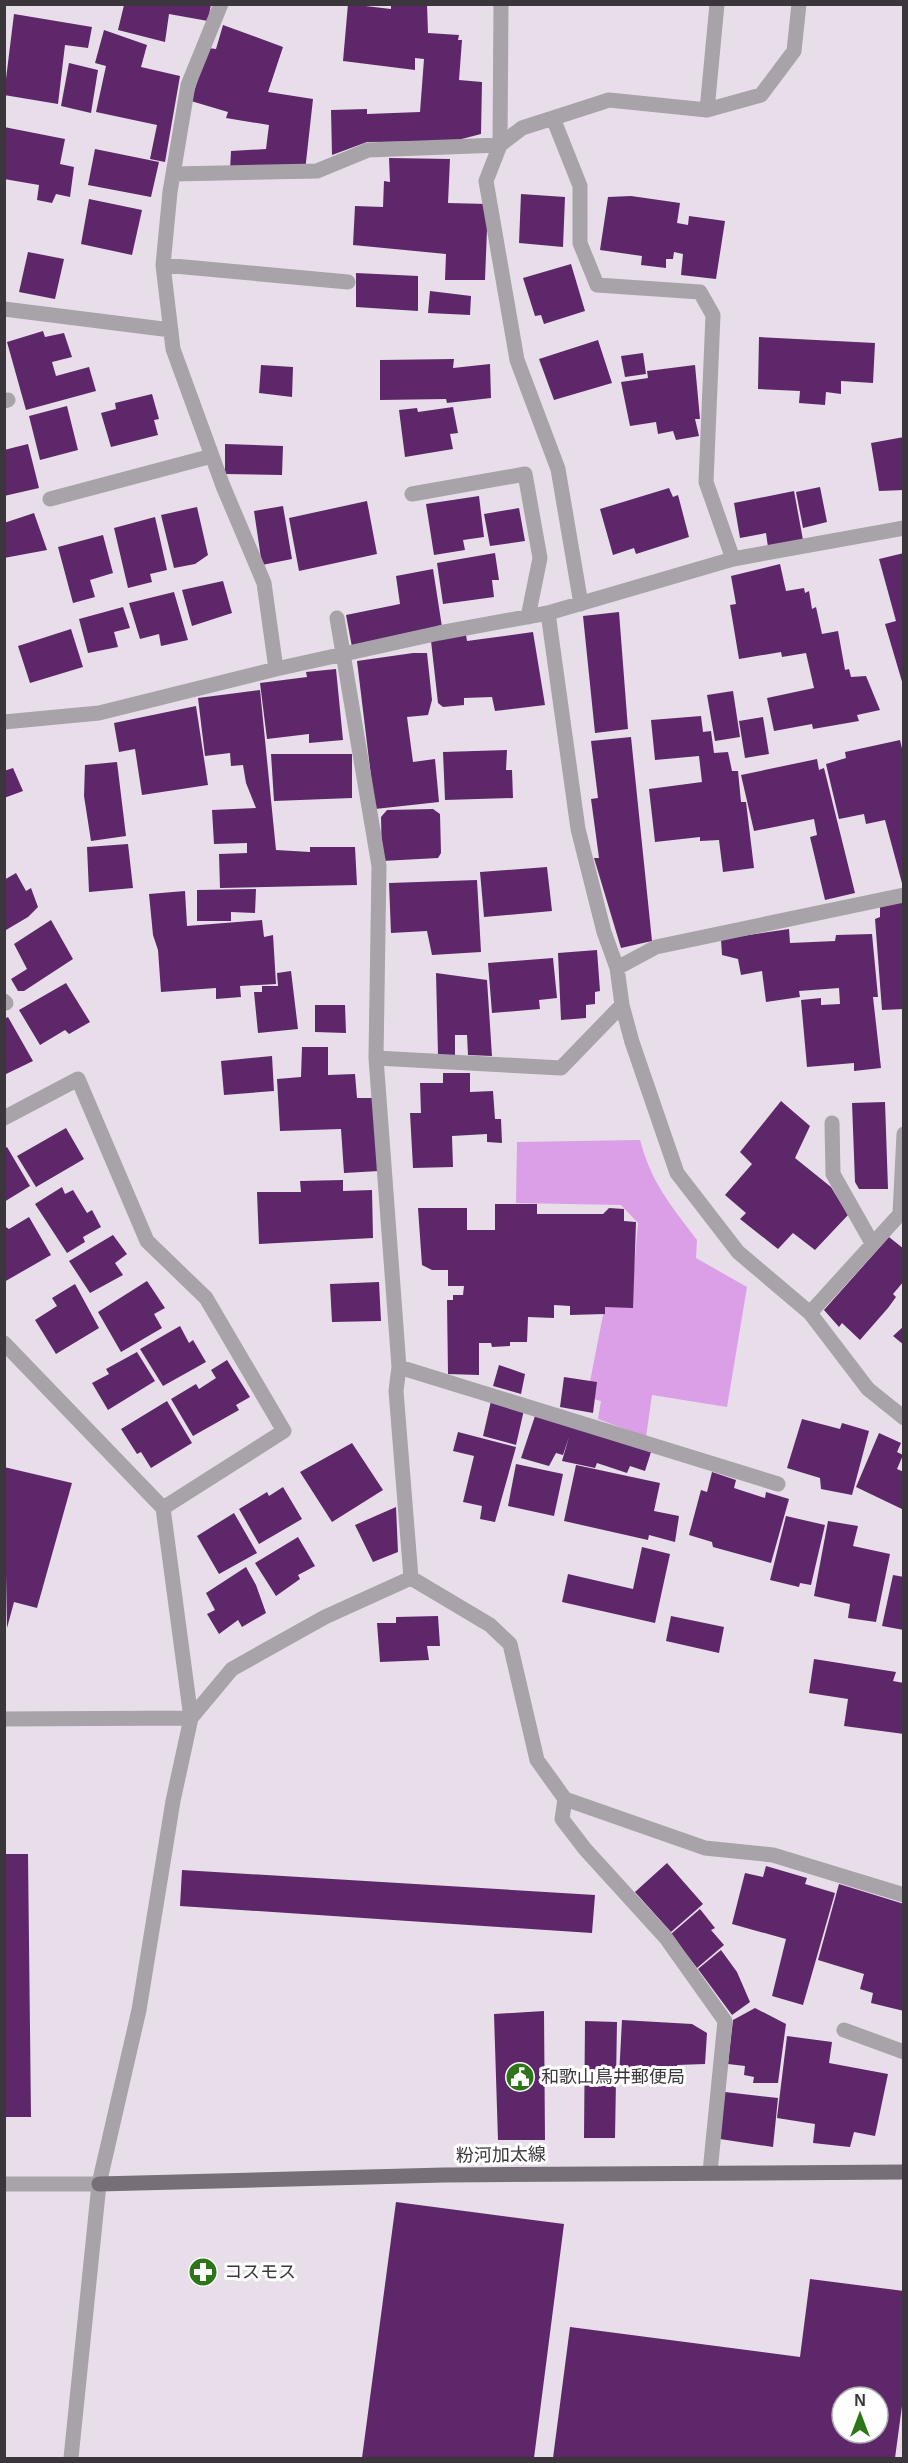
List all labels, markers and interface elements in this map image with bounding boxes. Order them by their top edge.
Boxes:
public building icon: 和歌山鳥井郵便局 [504,2061,536,2093]
place label: 和歌山鳥井郵便局 [541,2067,685,2087]
street label: 粉河加太線 [456,2144,546,2166]
pharmacy icon: コスモス [187,2256,219,2288]
place label: コスモス [224,2262,296,2282]
north arrow [830,2385,890,2445]
text: N [854,2392,866,2409]

